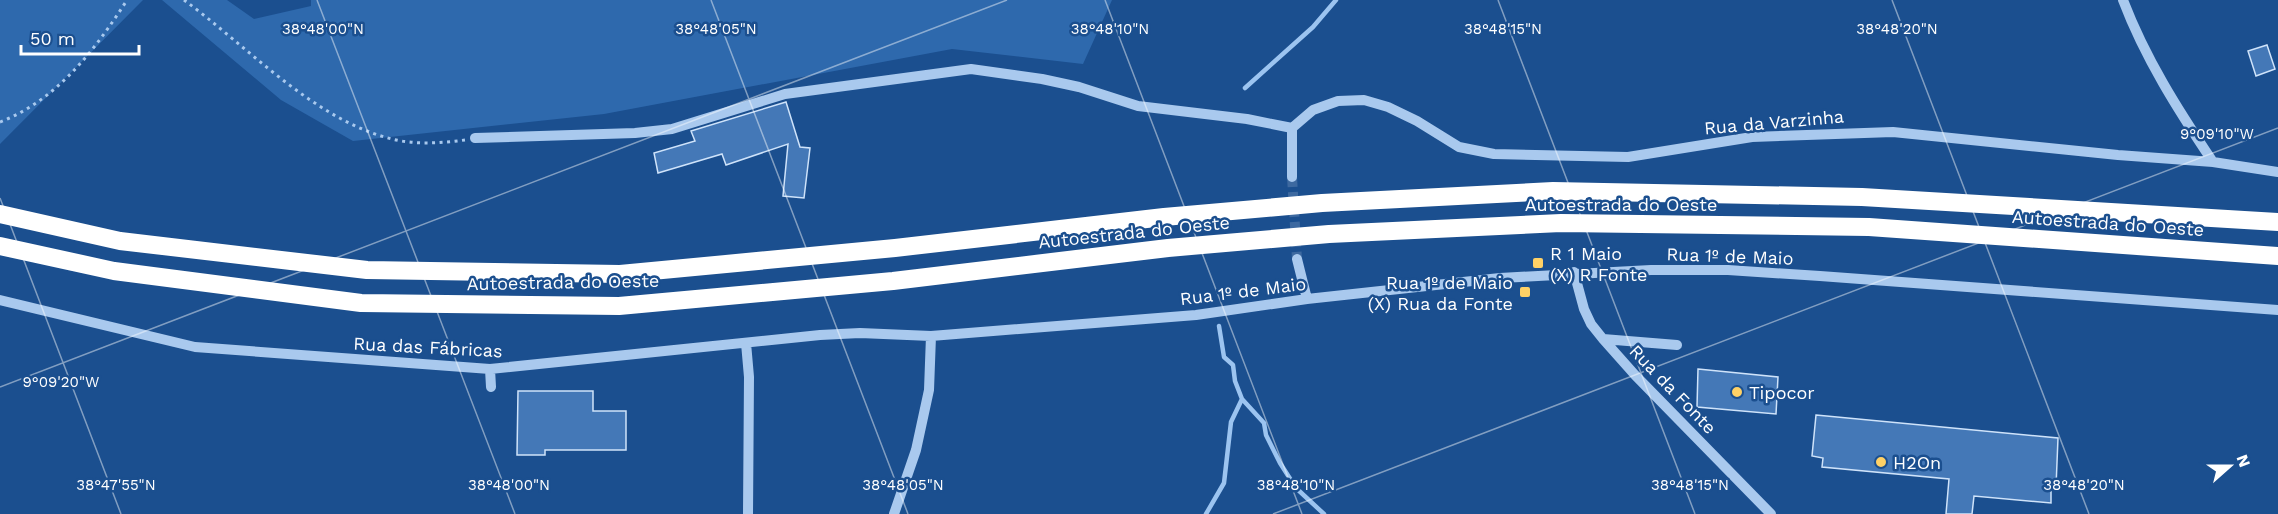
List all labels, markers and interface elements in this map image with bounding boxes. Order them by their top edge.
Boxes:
scale bar [21,18,140,56]
text: 38°48'00"N [282,20,364,38]
text: 38°48'05"N [675,20,757,38]
text: 38°48'10"N [1071,20,1149,38]
text: 38°48'15"N [1464,20,1542,38]
text: 38°48'20"N [1856,20,1938,38]
text: 50 m [30,28,75,49]
street label: Rua da Varzinha [1703,105,1845,139]
text: 9°09'10"W [2180,125,2254,143]
street label: Autoestrada do Oeste [1525,194,1717,215]
street label: Autoestrada do Oeste [2011,206,2205,240]
street label: Autoestrada do Oeste [1037,211,1231,253]
place label: R 1 Maio (X) R Fonte [1550,243,1647,285]
street label: Rua 1º de Maio [1666,243,1794,269]
marker: R 1 Maio (X) R Fonte [1531,256,1545,270]
street label: Autoestrada do Oeste [467,270,659,294]
place label: Rua 1º de Maio (X) Rua da Fonte [1368,272,1513,314]
street label: Rua 1º de Maio [1179,273,1307,309]
marker: Rua 1º de Maio (X) Rua da Fonte [1518,285,1532,299]
street label: Rua das Fábricas [353,333,503,361]
street label: Rua da Fonte [1625,340,1721,438]
text: 9°09'20"W [23,373,99,391]
place label: Tipocor [1749,382,1815,403]
marker: Tipocor [1730,385,1744,399]
north arrow [2200,436,2260,496]
place label: H2On [1893,452,1941,473]
text: N [2233,452,2255,470]
marker: H2On [1874,455,1888,469]
text: 38°47'55"N [76,476,156,494]
text: 38°48'00"N [468,476,550,494]
text: 38°48'05"N [862,476,944,494]
text: 38°48'10"N [1257,476,1335,494]
text: 38°48'15"N [1651,476,1729,494]
text: 38°48'20"N [2043,476,2125,494]

